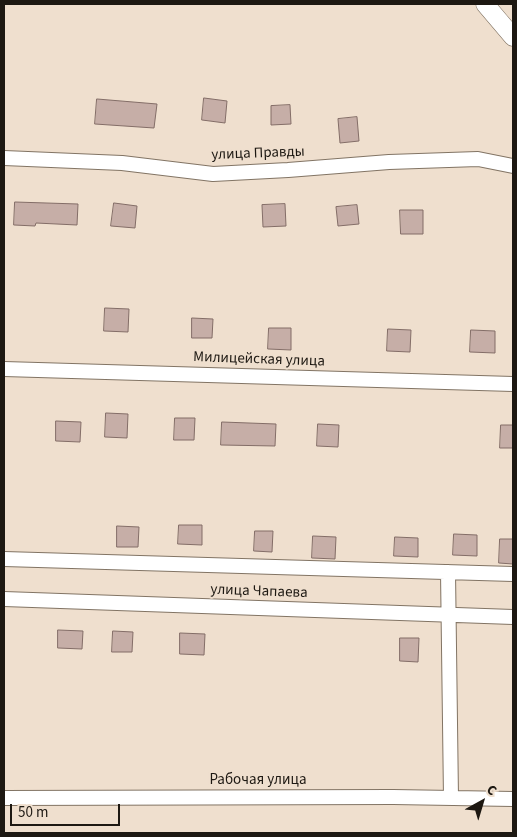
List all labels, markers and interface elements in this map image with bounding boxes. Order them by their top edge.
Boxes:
street label: улица Правды [211,143,305,165]
street label: Милицейская улица [193,349,325,371]
street label: улица Чапаева [210,581,308,603]
street label: Рабочая улица [210,772,306,790]
north arrow [457,777,507,827]
text: С [482,780,501,801]
scale bar [12,794,122,826]
text: 50 m [18,802,48,823]

